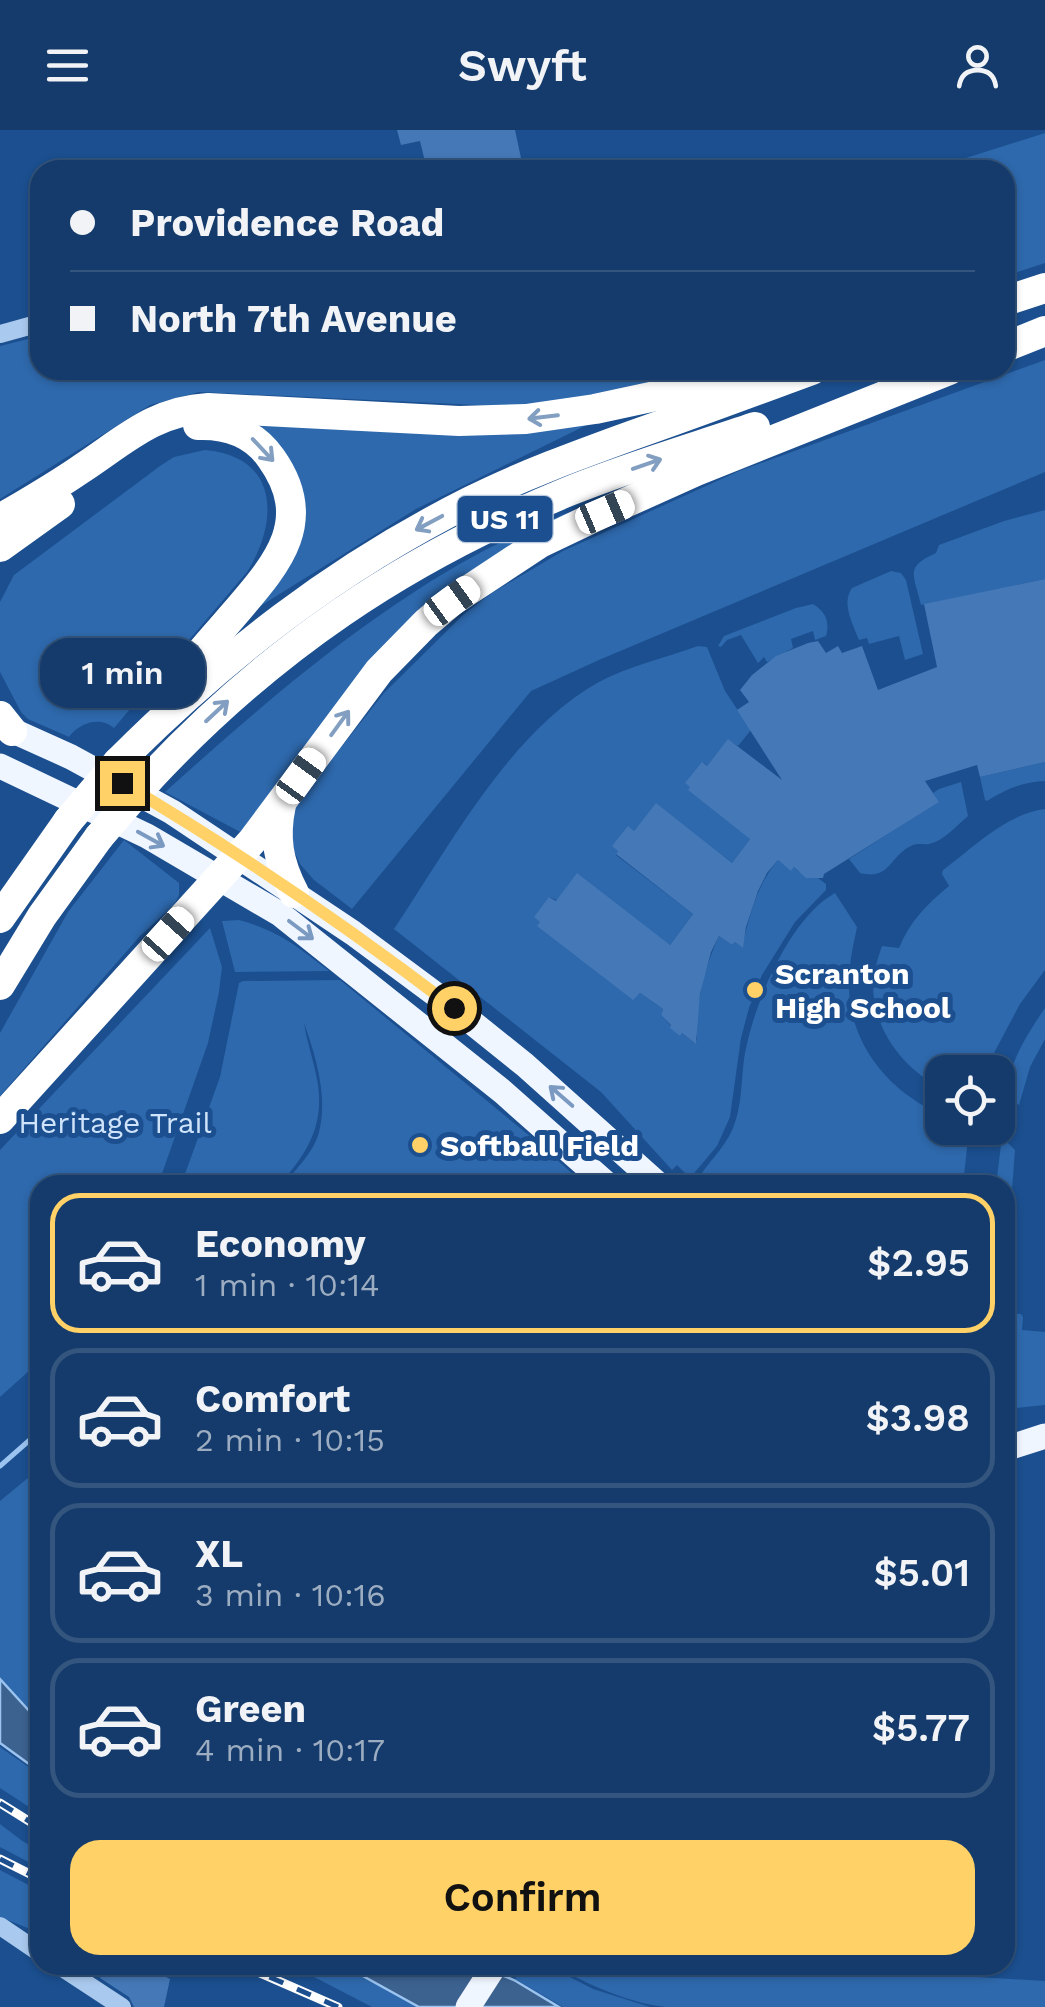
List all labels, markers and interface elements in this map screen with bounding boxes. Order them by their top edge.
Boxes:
icon: menu [40,38,95,93]
icon: person [950,38,1005,93]
text: Swyft [458,39,587,92]
text: Providence Road [130,201,444,245]
text: North 7th Avenue [130,297,457,341]
one-way arrow [527,408,559,427]
one-way arrow [251,438,275,462]
one-way arrow [630,453,662,471]
car [572,486,638,538]
road number: US 11 [458,496,552,542]
one-way arrow [415,514,444,533]
car [419,571,485,631]
callout: 1 min [39,638,204,708]
text: 1 min [81,654,164,692]
one-way arrow [204,699,228,723]
one-way arrow [329,709,350,737]
car [271,743,331,809]
route end [100,761,145,806]
one-way arrow [135,829,165,849]
car [137,902,199,966]
one-way arrow [287,919,314,940]
place label: Scranton High School [775,956,951,1025]
marker: Scranton High School [744,979,766,1001]
route start [432,986,477,1031]
map controls [925,1055,1015,1145]
button: locate [925,1055,1015,1145]
one-way arrow [548,1086,574,1108]
park label: Heritage Trail [18,1105,212,1140]
place label: Softball Field [440,1128,639,1163]
marker: Softball Field [409,1134,431,1156]
icon: car [75,1218,165,1308]
text: Economy [195,1222,366,1266]
text: $2.95 [867,1241,970,1285]
text: 1 min · 10:14 [195,1266,380,1304]
icon: car [75,1373,165,1463]
text: Comfort [195,1377,350,1421]
text: $3.98 [866,1396,970,1440]
text: 2 min · 10:15 [195,1421,385,1459]
icon: car [75,1528,165,1618]
text: XL [195,1532,243,1576]
text: $5.01 [874,1551,970,1595]
text: 3 min · 10:16 [195,1576,386,1614]
icon: car [75,1683,165,1773]
text: Green [195,1687,306,1731]
text: $5.77 [872,1706,970,1750]
text: 4 min · 10:17 [195,1731,385,1769]
button: Confirm [70,1840,975,1955]

